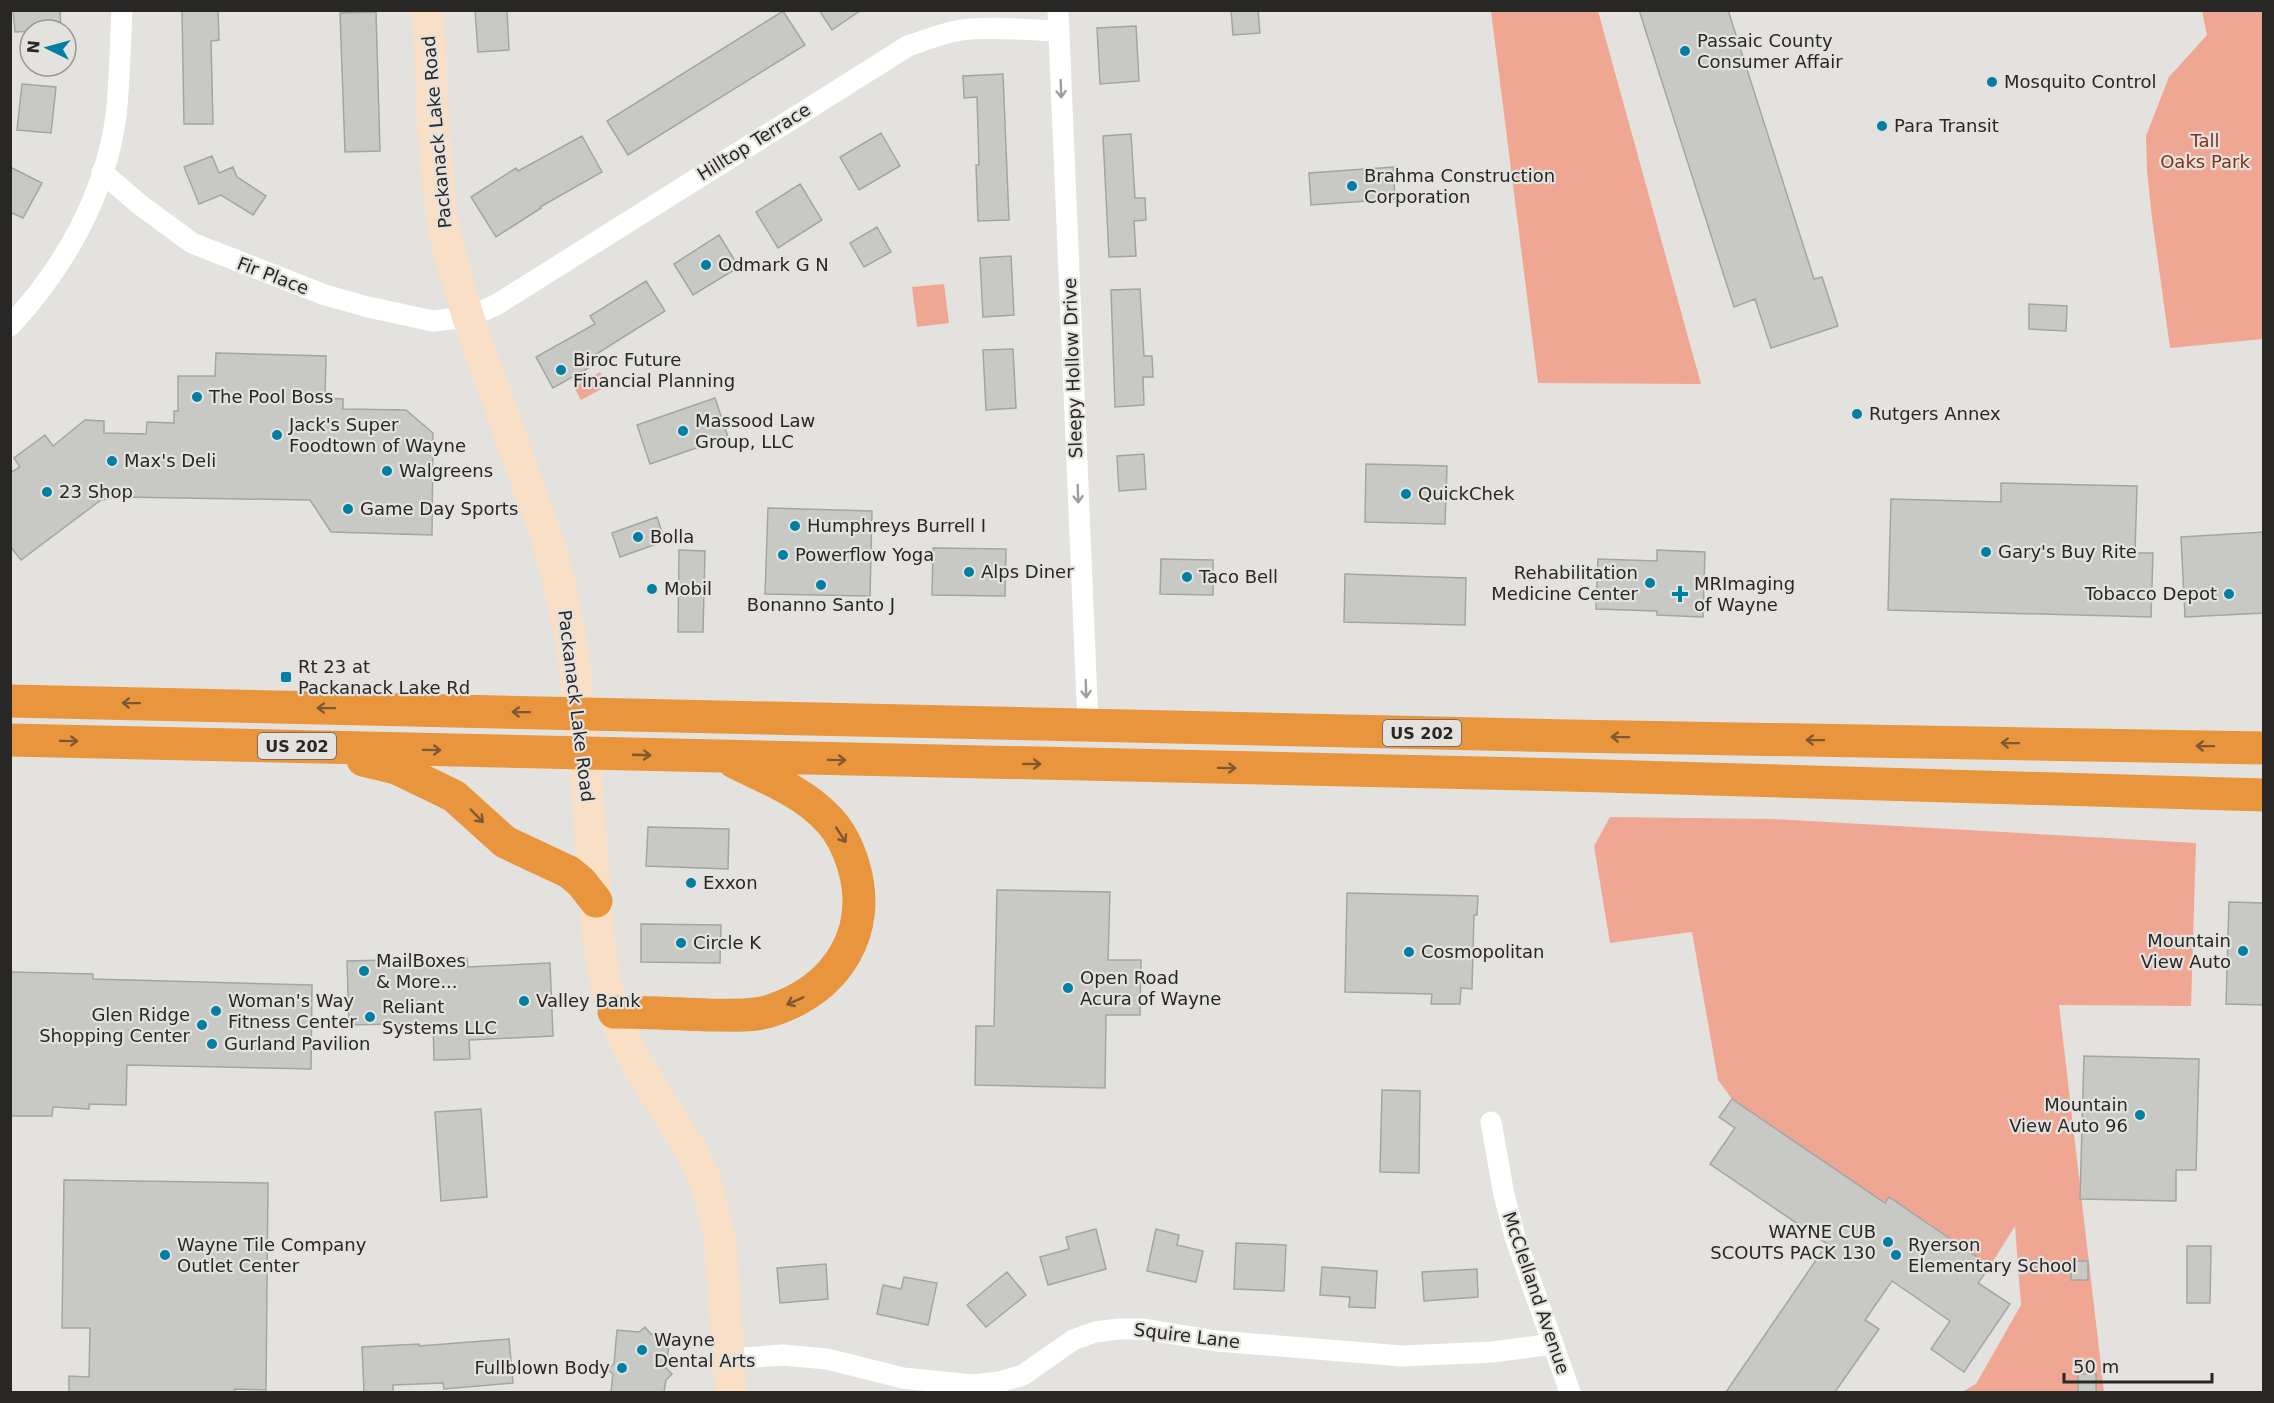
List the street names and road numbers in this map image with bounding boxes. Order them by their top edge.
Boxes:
street label: Packanack Lake Road [418,35,455,229]
street label: Hilltop Terrace [693,98,814,185]
street label: Fir Place [234,252,312,299]
street label: Sleepy Hollow Drive [1059,278,1086,459]
street label: Packanack Lake Road [554,609,599,803]
road number: US 202 [1383,720,1461,746]
road number: US 202 [258,733,336,759]
street label: McClelland Avenue [1499,1209,1574,1377]
street label: Squire Lane [1133,1319,1241,1352]

